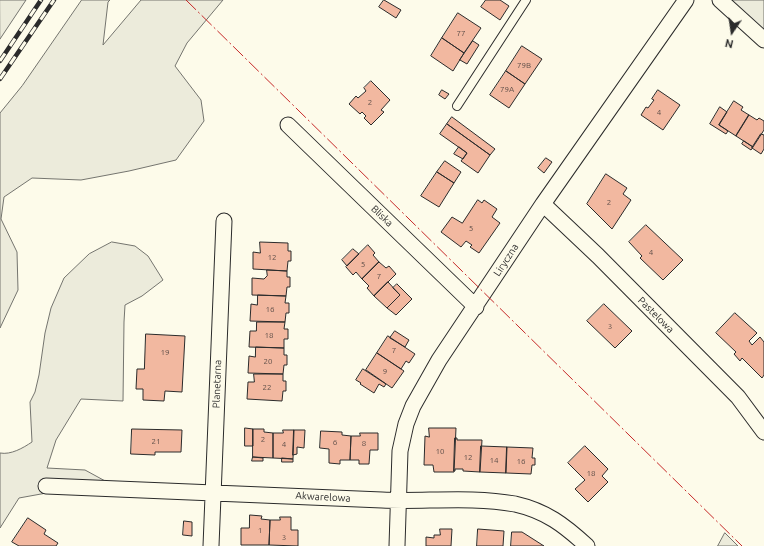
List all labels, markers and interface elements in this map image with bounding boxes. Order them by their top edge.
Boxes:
north arrow [712,12,752,52]
house number: 77 [456,28,466,38]
text: N [724,37,735,50]
house number: 79B [517,60,531,70]
house number: 79A [500,84,514,94]
house number: 2 [368,97,372,107]
house number: 4 [657,107,661,117]
house number: 2 [607,197,611,207]
street label: Bliska [369,203,395,229]
house number: 5 [469,223,473,233]
street label: Liryczna [491,241,521,279]
house number: 4 [649,247,653,257]
house number: 12 [267,252,277,262]
house number: 5 [361,259,365,269]
house number: 7 [377,271,381,281]
street label: Pastelowa [635,294,677,336]
house number: 16 [265,304,275,314]
house number: 3 [608,321,612,331]
house number: 18 [264,330,274,340]
house number: 7 [392,345,396,355]
house number: 19 [160,347,170,357]
house number: 20 [263,356,273,366]
street label: Planetarna [210,359,224,409]
house number: 9 [383,366,387,376]
house number: 22 [262,382,272,392]
house number: 2 [261,434,265,444]
house number: 21 [151,436,161,446]
house number: 6 [333,437,337,447]
house number: 8 [362,438,366,448]
house number: 4 [282,439,286,449]
house number: 10 [435,446,445,456]
house number: 12 [463,452,473,462]
house number: 14 [489,455,499,465]
house number: 16 [516,456,526,466]
house number: 18 [586,468,596,478]
street label: Akwarelowa [295,490,351,504]
house number: 1 [258,525,262,535]
house number: 3 [282,532,286,542]

